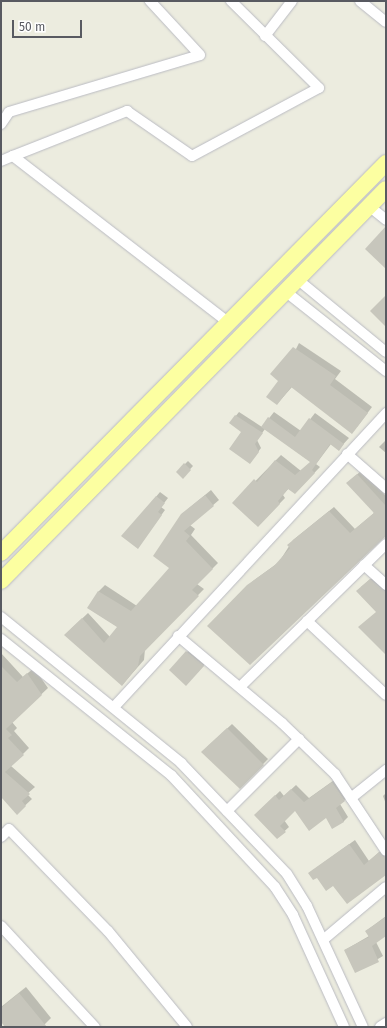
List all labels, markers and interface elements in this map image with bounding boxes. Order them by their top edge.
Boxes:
scale bar [14,12,84,38]
text: 50 m [19,20,45,34]

